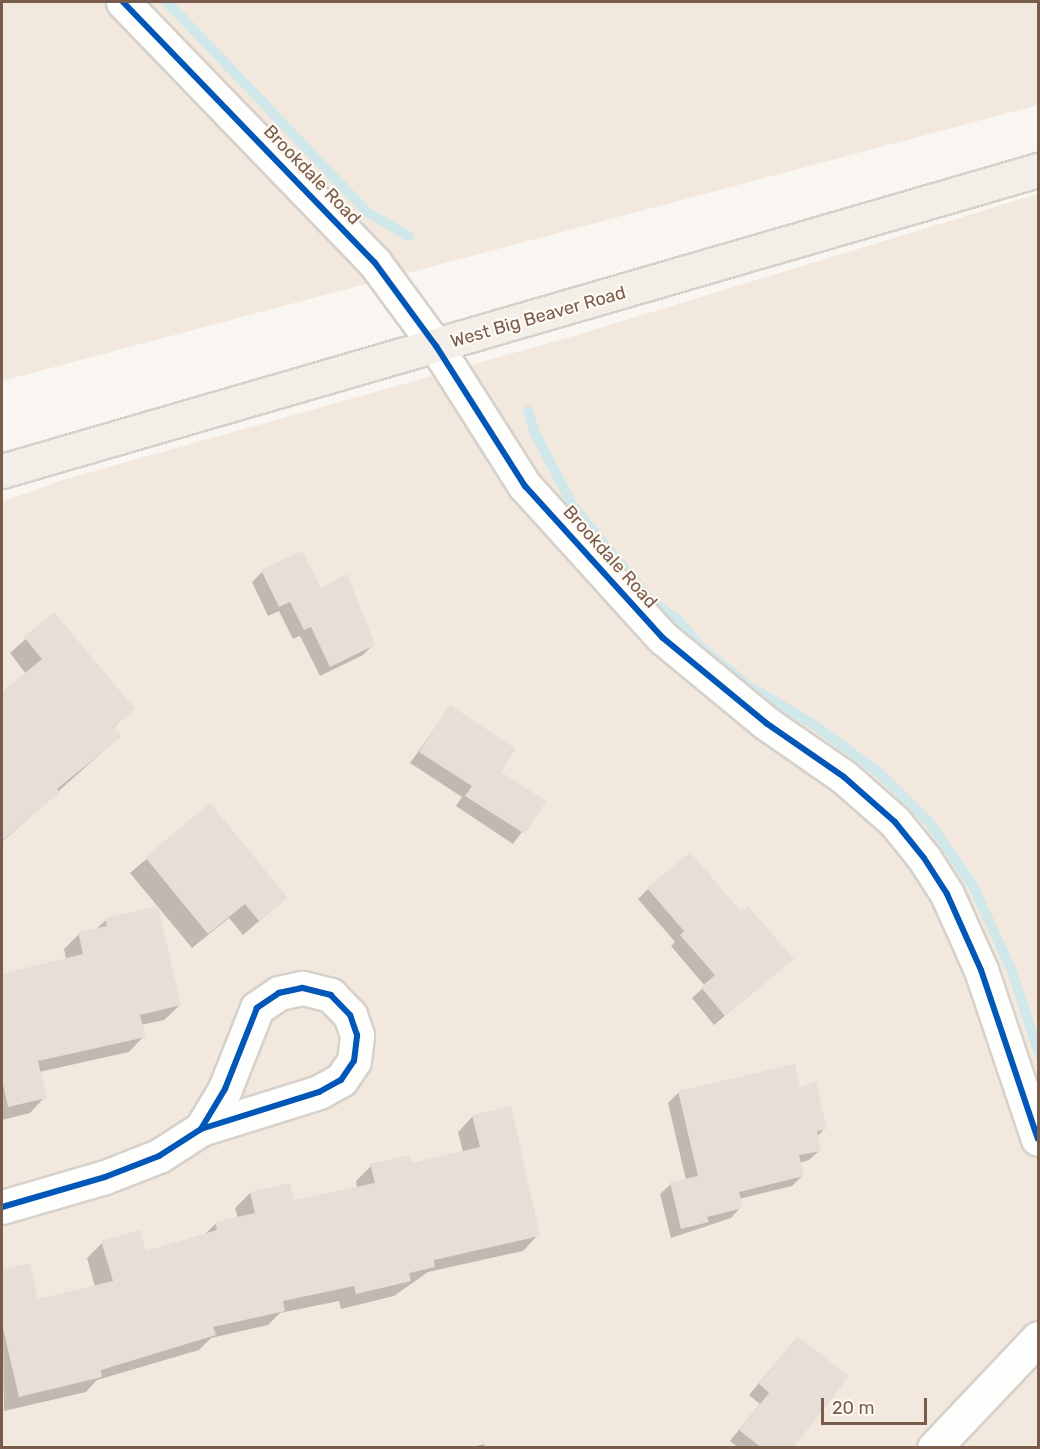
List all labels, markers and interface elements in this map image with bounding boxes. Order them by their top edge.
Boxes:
street label: Brookdale Road [259,121,365,229]
street label: West Big Beaver Road [448,282,628,352]
street label: Brookdale Road [558,501,662,613]
scale bar [824,1386,930,1424]
text: 20 m [832,1397,874,1419]

